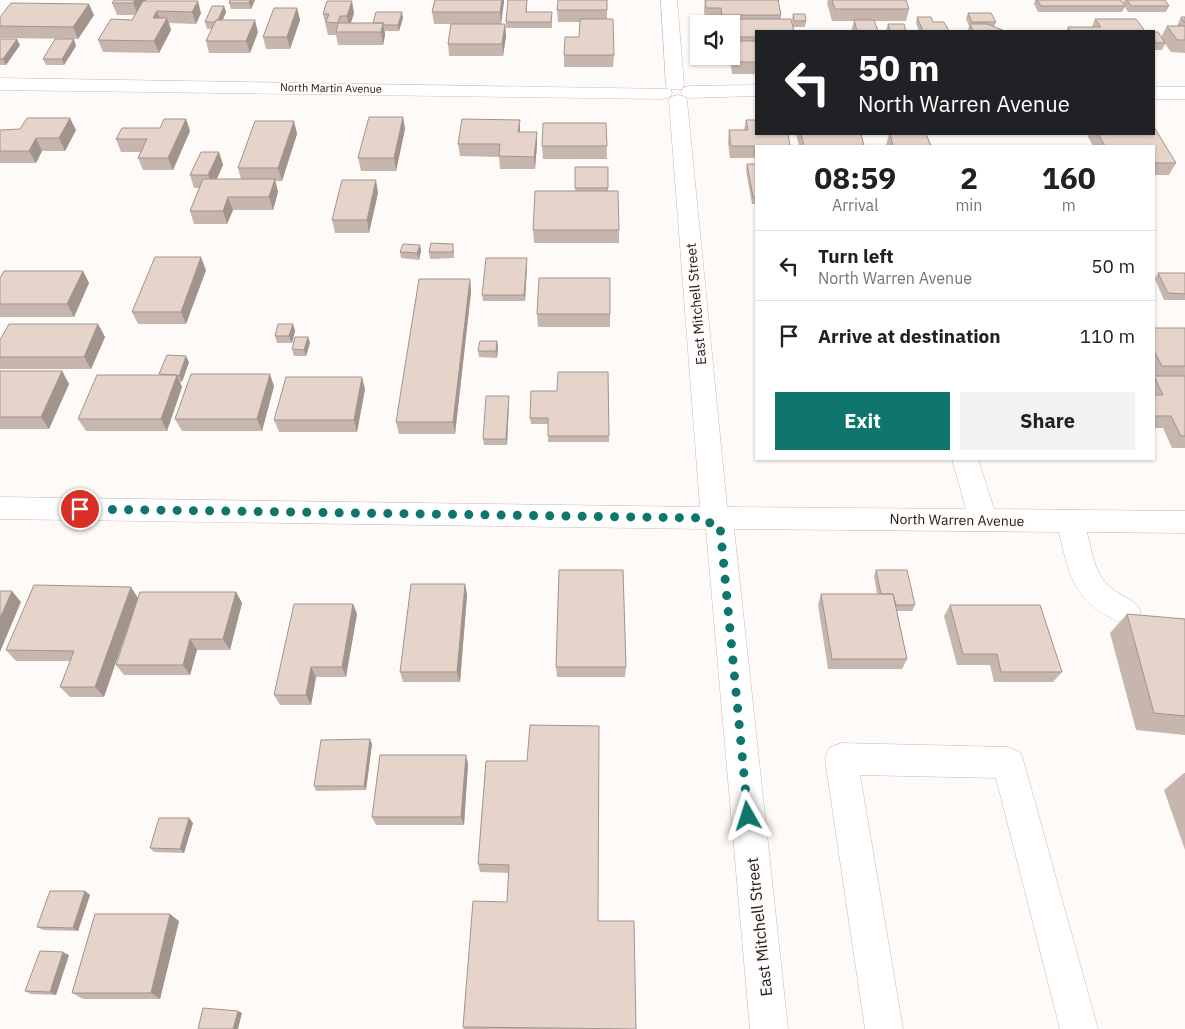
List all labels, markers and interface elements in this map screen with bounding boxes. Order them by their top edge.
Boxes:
map controls [690,15,740,65]
button: sound [690,15,740,65]
text: 50 m [858,45,940,91]
icon: left [775,50,840,115]
street label: North Martin Avenue [280,80,382,96]
text: North Warren Avenue [858,89,1070,118]
text: 08:59 [814,158,896,197]
text: 2 [960,158,978,197]
text: 160 [1042,158,1096,197]
text: Arrival [832,195,879,215]
text: min [955,195,982,215]
text: m [1062,195,1076,215]
street label: East Mitchell Street [682,242,710,366]
text: Turn left [818,244,894,268]
icon: left [775,252,803,280]
text: 50 m [1091,254,1135,278]
text: North Warren Avenue [818,268,972,288]
icon: arrive [775,322,803,350]
text: Arrive at destination [818,324,1001,348]
text: 110 m [1080,324,1135,348]
button: Exit [775,392,950,450]
button: Share [960,392,1135,450]
pin [59,488,101,530]
icon: arrive [66,495,94,523]
street label: North Warren Avenue [889,510,1025,530]
position arrow [721,789,773,841]
street label: East Mitchell Street [742,856,776,998]

